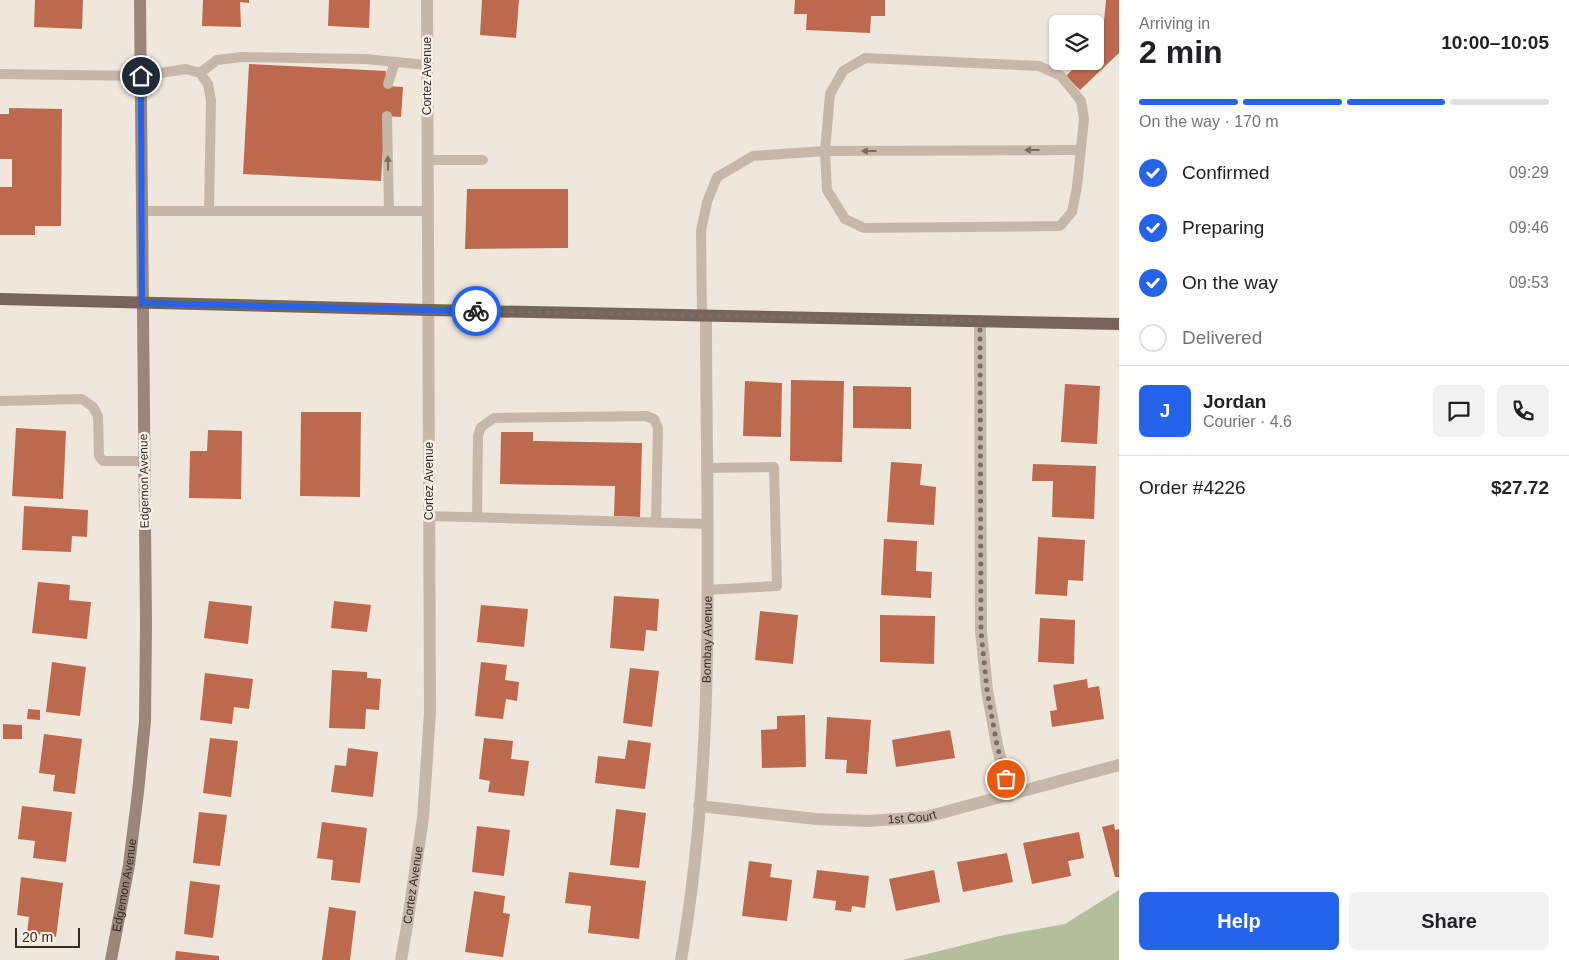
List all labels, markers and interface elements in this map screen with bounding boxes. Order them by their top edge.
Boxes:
map controls [1049,15,1104,70]
button: layers [1049,15,1104,70]
text: Arriving in [1139,15,1210,32]
text: 10:00–10:05 [1441,32,1549,53]
text: 2 min [1139,34,1223,70]
street label: Cortez Avenue [420,36,434,115]
pin [120,55,162,97]
icon: home [127,62,155,90]
text: On the way · 170 m [1139,113,1279,130]
one-way arrow [1023,146,1039,154]
one-way arrow [861,147,877,155]
one-way arrow [384,155,392,171]
icon: check [1139,159,1167,187]
text: Confirmed [1182,162,1270,183]
text: 09:29 [1509,164,1549,181]
icon: check [1139,214,1167,242]
text: Preparing [1182,217,1264,238]
text: 09:46 [1509,219,1549,236]
icon: check [1139,269,1167,297]
text: On the way [1182,272,1278,293]
text: 09:53 [1509,274,1549,291]
courier [451,286,501,336]
icon: bike [462,297,490,325]
text: Delivered [1182,327,1262,348]
button: chat [1433,385,1485,437]
button: phone [1497,385,1549,437]
text: Jordan [1203,391,1266,412]
text: J [1160,400,1170,421]
text: Courier · 4.6 [1203,413,1292,430]
street label: Edgemon Avenue [136,433,152,528]
street label: Cortez Avenue [422,441,436,520]
text: Order #4226 [1139,477,1246,498]
text: $27.72 [1491,477,1549,498]
street label: Bombay Avenue [699,595,715,683]
pin [985,758,1027,800]
icon: bag [992,765,1020,793]
street label: 1st Court [887,807,939,827]
street label: Edgemon Avenue [109,837,139,933]
street label: Cortez Avenue [400,845,426,925]
button: Help [1139,892,1339,950]
button: Share [1349,892,1549,950]
scale bar [15,925,80,948]
text: 20 m [22,929,53,945]

